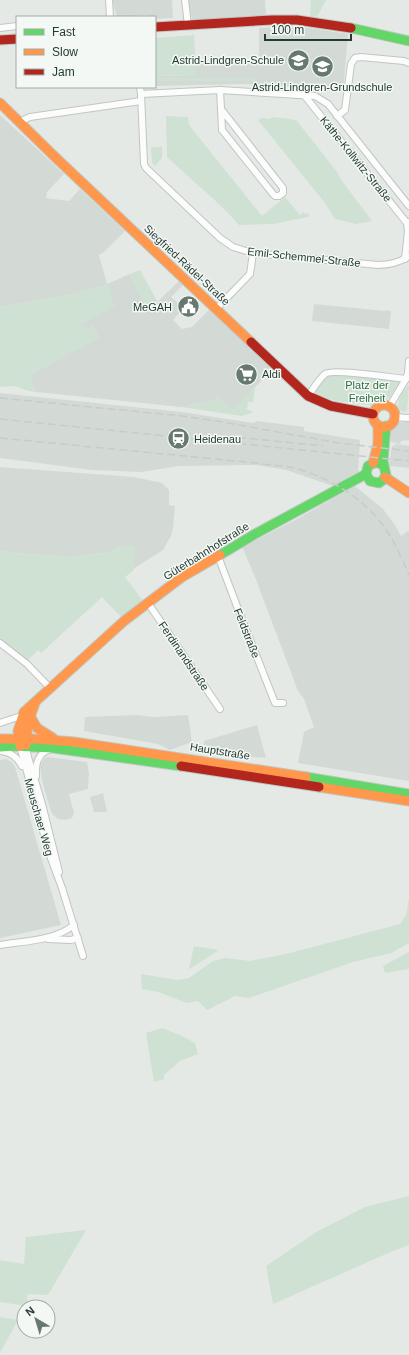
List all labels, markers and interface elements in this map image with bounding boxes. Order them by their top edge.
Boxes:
legend [16,16,156,88]
scale bar [265,16,351,42]
text: 100 m [271,23,304,37]
text: Fast [52,25,76,39]
text: Slow [52,45,78,59]
school or university icon: Astrid-Lindgren-Schule [286,47,312,73]
place label: Astrid-Lindgren-Schule [172,54,284,66]
school or university icon: Astrid-Lindgren-Grundschule [309,54,335,80]
text: Jam [52,65,75,79]
place label: Astrid-Lindgren-Grundschule [252,81,392,93]
street label: Käthe-Kollwitz-Straße [318,114,394,204]
street label: Siegfried-Rädel-Straße [142,222,232,308]
street label: Emil-Schemmel-Straße [247,245,361,269]
public building icon: MeGAH [175,294,201,320]
place label: MeGAH [133,301,172,313]
supermarket icon: Aldi [233,361,259,387]
place label: Aldi [262,368,280,380]
park label: Platz der Freiheit [345,379,389,404]
station icon: Heidenau [165,426,191,452]
place label: Heidenau [194,433,241,445]
street label: Güterbahnhofstraße [161,520,251,582]
street label: Feldstraße [232,606,262,660]
street label: Ferdinandstraße [156,619,212,693]
street label: Hauptstraße [189,740,251,762]
street label: Meuschaer Weg [22,777,56,857]
north arrow [16,1299,56,1339]
text: N [23,1304,37,1318]

